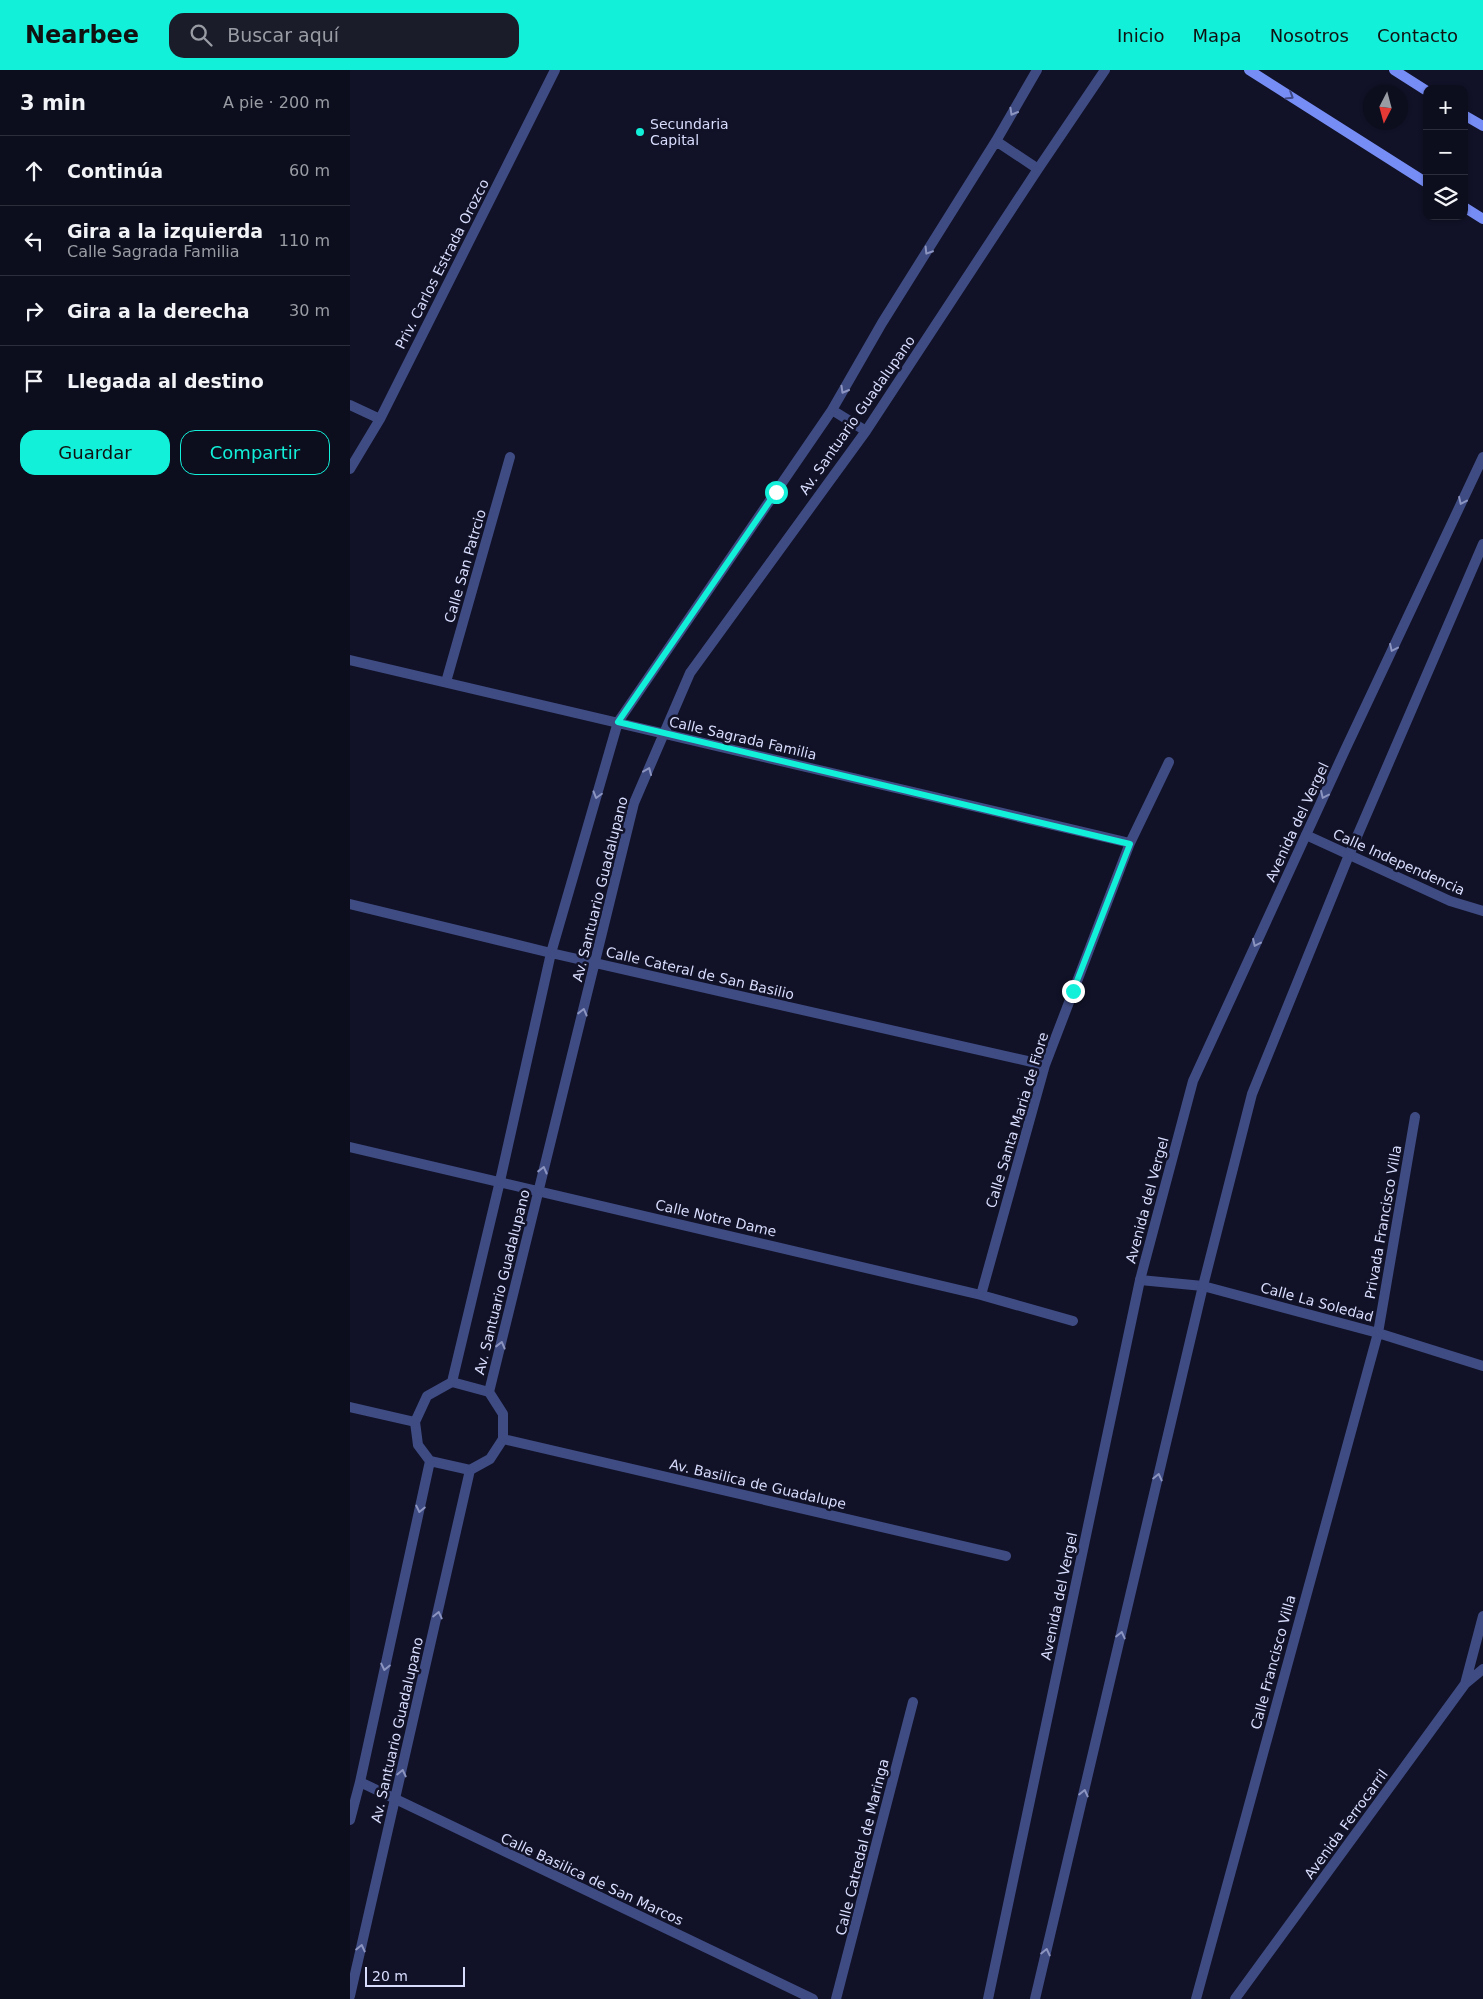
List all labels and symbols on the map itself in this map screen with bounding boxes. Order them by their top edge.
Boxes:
north arrow [1363,85,1408,130]
one-way arrow [1285,90,1294,99]
one-way arrow [1009,107,1019,116]
place label: Secundaria Capital [650,116,729,148]
marker: Secundaria Capital [634,126,646,138]
street label: Priv. Carlos Estrada Orozco [392,176,492,352]
one-way arrow [924,245,934,254]
street label: Av. Santuario Guadalupano [796,332,918,498]
one-way arrow [840,384,850,393]
route start [765,481,788,504]
one-way arrow [1458,496,1469,505]
street label: Calle San Patrcio [441,507,489,625]
one-way arrow [1389,643,1399,652]
street label: Calle Sagrada Familia [668,713,818,763]
street label: Avenida del Vergel [1262,760,1332,884]
one-way arrow [641,767,652,776]
one-way arrow [592,790,603,799]
one-way arrow [1320,790,1331,799]
street label: Av. Santuario Guadalupano [569,795,631,983]
street label: Calle Independencia [1331,826,1467,898]
one-way arrow [1252,938,1263,947]
street label: Calle Cateral de San Basilio [604,944,796,1002]
route end [1062,980,1085,1003]
one-way arrow [577,1008,588,1017]
street label: Calle Santa Maria de Fiore [983,1030,1051,1210]
street label: Avenida del Vergel [1122,1135,1172,1265]
street label: Privada Francisco Villa [1362,1144,1404,1300]
one-way arrow [538,1167,548,1175]
street label: Av. Santuario Guadalupano [471,1188,533,1376]
street label: Calle Notre Dame [654,1196,778,1240]
street label: Calle La Soledad [1259,1279,1375,1325]
one-way arrow [495,1341,506,1350]
street label: Av. Basilica de Guadalupe [668,1456,848,1512]
one-way arrow [1152,1473,1163,1482]
one-way arrow [415,1504,425,1513]
street label: Avenida del Vergel [1038,1531,1080,1661]
street label: Calle Francisco Villa [1247,1593,1299,1731]
one-way arrow [432,1610,443,1619]
one-way arrow [1115,1631,1126,1640]
street label: Av. Santuario Guadalupano [368,1636,426,1824]
one-way arrow [380,1663,391,1672]
street label: Calle Catredal de Maringa [832,1757,892,1937]
street label: Avenida Ferrocarril [1301,1766,1391,1882]
one-way arrow [396,1769,407,1778]
one-way arrow [1078,1789,1089,1798]
street label: Calle Basilica de San Marcos [498,1830,686,1928]
one-way arrow [355,1944,366,1953]
one-way arrow [1040,1947,1051,1956]
scale bar [365,1964,465,1987]

